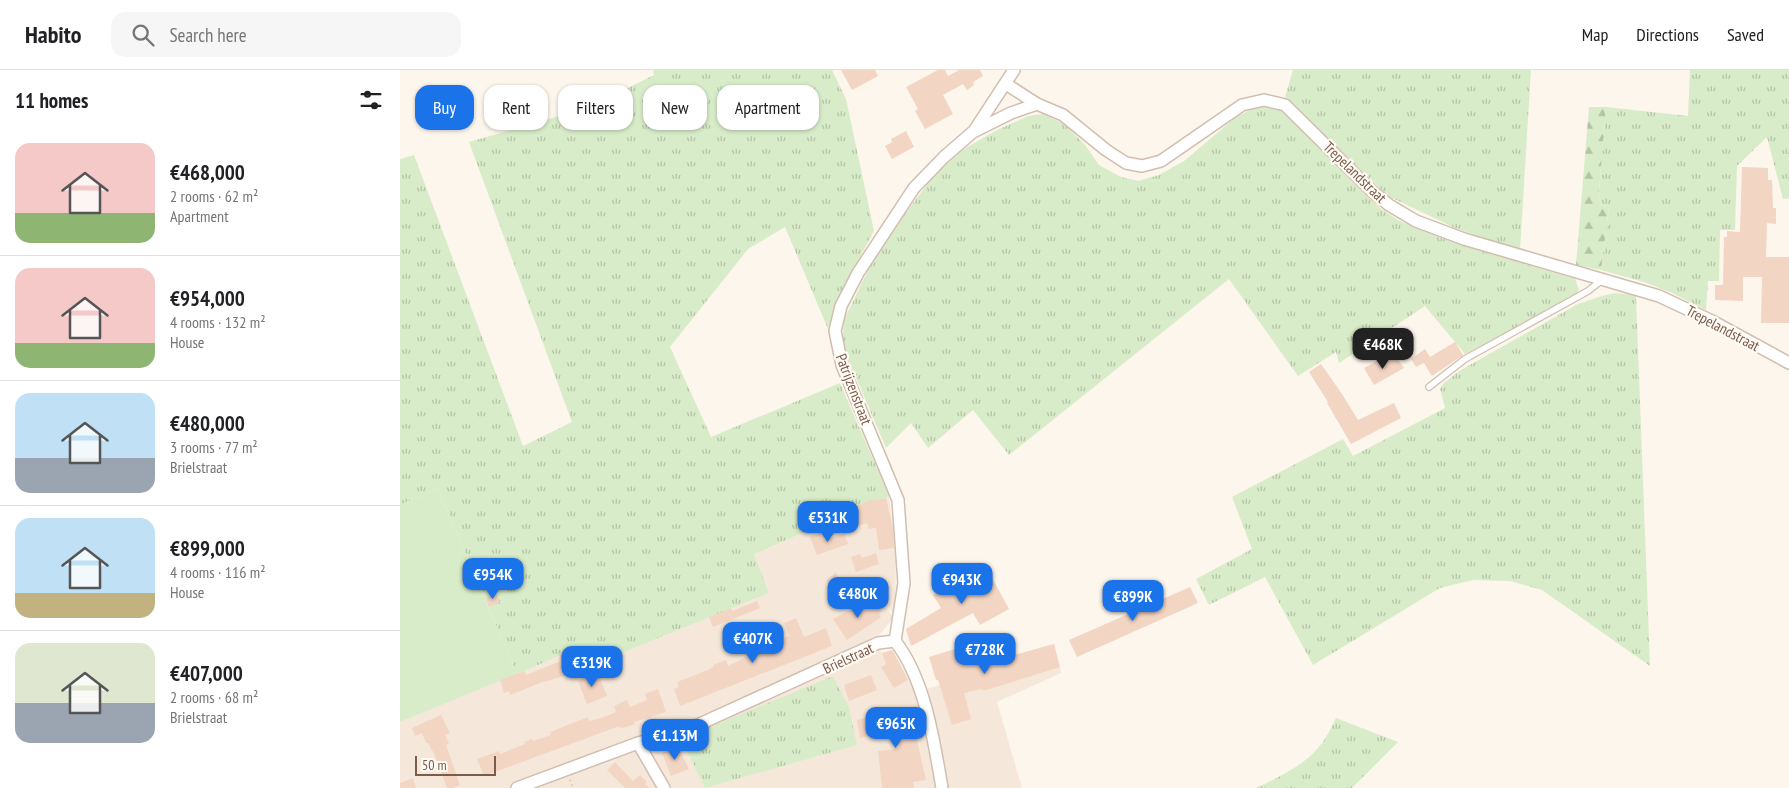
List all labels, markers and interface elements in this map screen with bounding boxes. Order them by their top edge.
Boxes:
search box [111,12,461,57]
text: Habito [25,19,81,50]
icon: search [129,21,157,49]
text: Search here [169,23,247,47]
text: Map [1582,23,1608,46]
text: Directions [1636,23,1699,46]
text: Saved [1727,23,1764,46]
chip: Buy [415,85,474,130]
chip: Rent [484,85,548,130]
chip: Filters [558,85,633,130]
chip: New [643,85,707,130]
chip: Apartment [717,85,819,130]
icon: filters [357,86,385,114]
text: 11 homes [15,87,88,114]
street label: Trepelandstraat [1319,137,1391,207]
text: €468,000 [170,159,245,186]
icon: home [55,163,115,223]
text: 2 rooms · 62 m² [170,186,258,206]
text: Apartment [170,206,229,226]
text: €954,000 [170,285,245,312]
icon: home [55,288,115,348]
street label: Trepelandstraat [1683,301,1763,355]
text: 4 rooms · 132 m² [170,312,266,332]
pin: €468K [1348,328,1418,370]
text: House [170,332,204,352]
text: €468K [1364,334,1402,354]
street label: Patrijzenstraat [832,351,876,427]
text: €480,000 [170,410,245,437]
icon: home [55,413,115,473]
text: 3 rooms · 77 m² [170,437,258,457]
text: Brielstraat [170,457,227,477]
pin: €531K [793,500,863,543]
text: €531K [809,507,847,527]
text: €899,000 [170,535,245,562]
icon: home [55,538,115,598]
pin: €954K [458,558,528,600]
text: 4 rooms · 116 m² [170,562,266,582]
pin: €943K [927,562,997,605]
text: €954K [474,564,512,584]
text: €943K [943,569,981,589]
pin: €480K [823,576,893,619]
pin: €899K [1098,580,1168,622]
text: House [170,582,204,602]
text: €480K [839,583,877,603]
text: €899K [1114,586,1152,606]
pin: €407K [718,622,788,664]
text: €407K [734,628,772,648]
pin: €728K [950,632,1020,675]
street label: Brielstraat [820,638,876,678]
text: €728K [966,639,1004,659]
pin: €319K [557,646,627,688]
text: €319K [573,652,611,672]
text: €407,000 [170,660,243,687]
icon: home [55,663,115,723]
text: 2 rooms · 68 m² [170,687,258,707]
pin: €965K [861,706,931,749]
text: Brielstraat [170,707,227,727]
text: €965K [877,713,915,733]
pin: €1.13M [634,718,716,761]
text: €1.13M [653,725,697,745]
scale bar [415,753,496,776]
text: 50 m [422,756,447,774]

